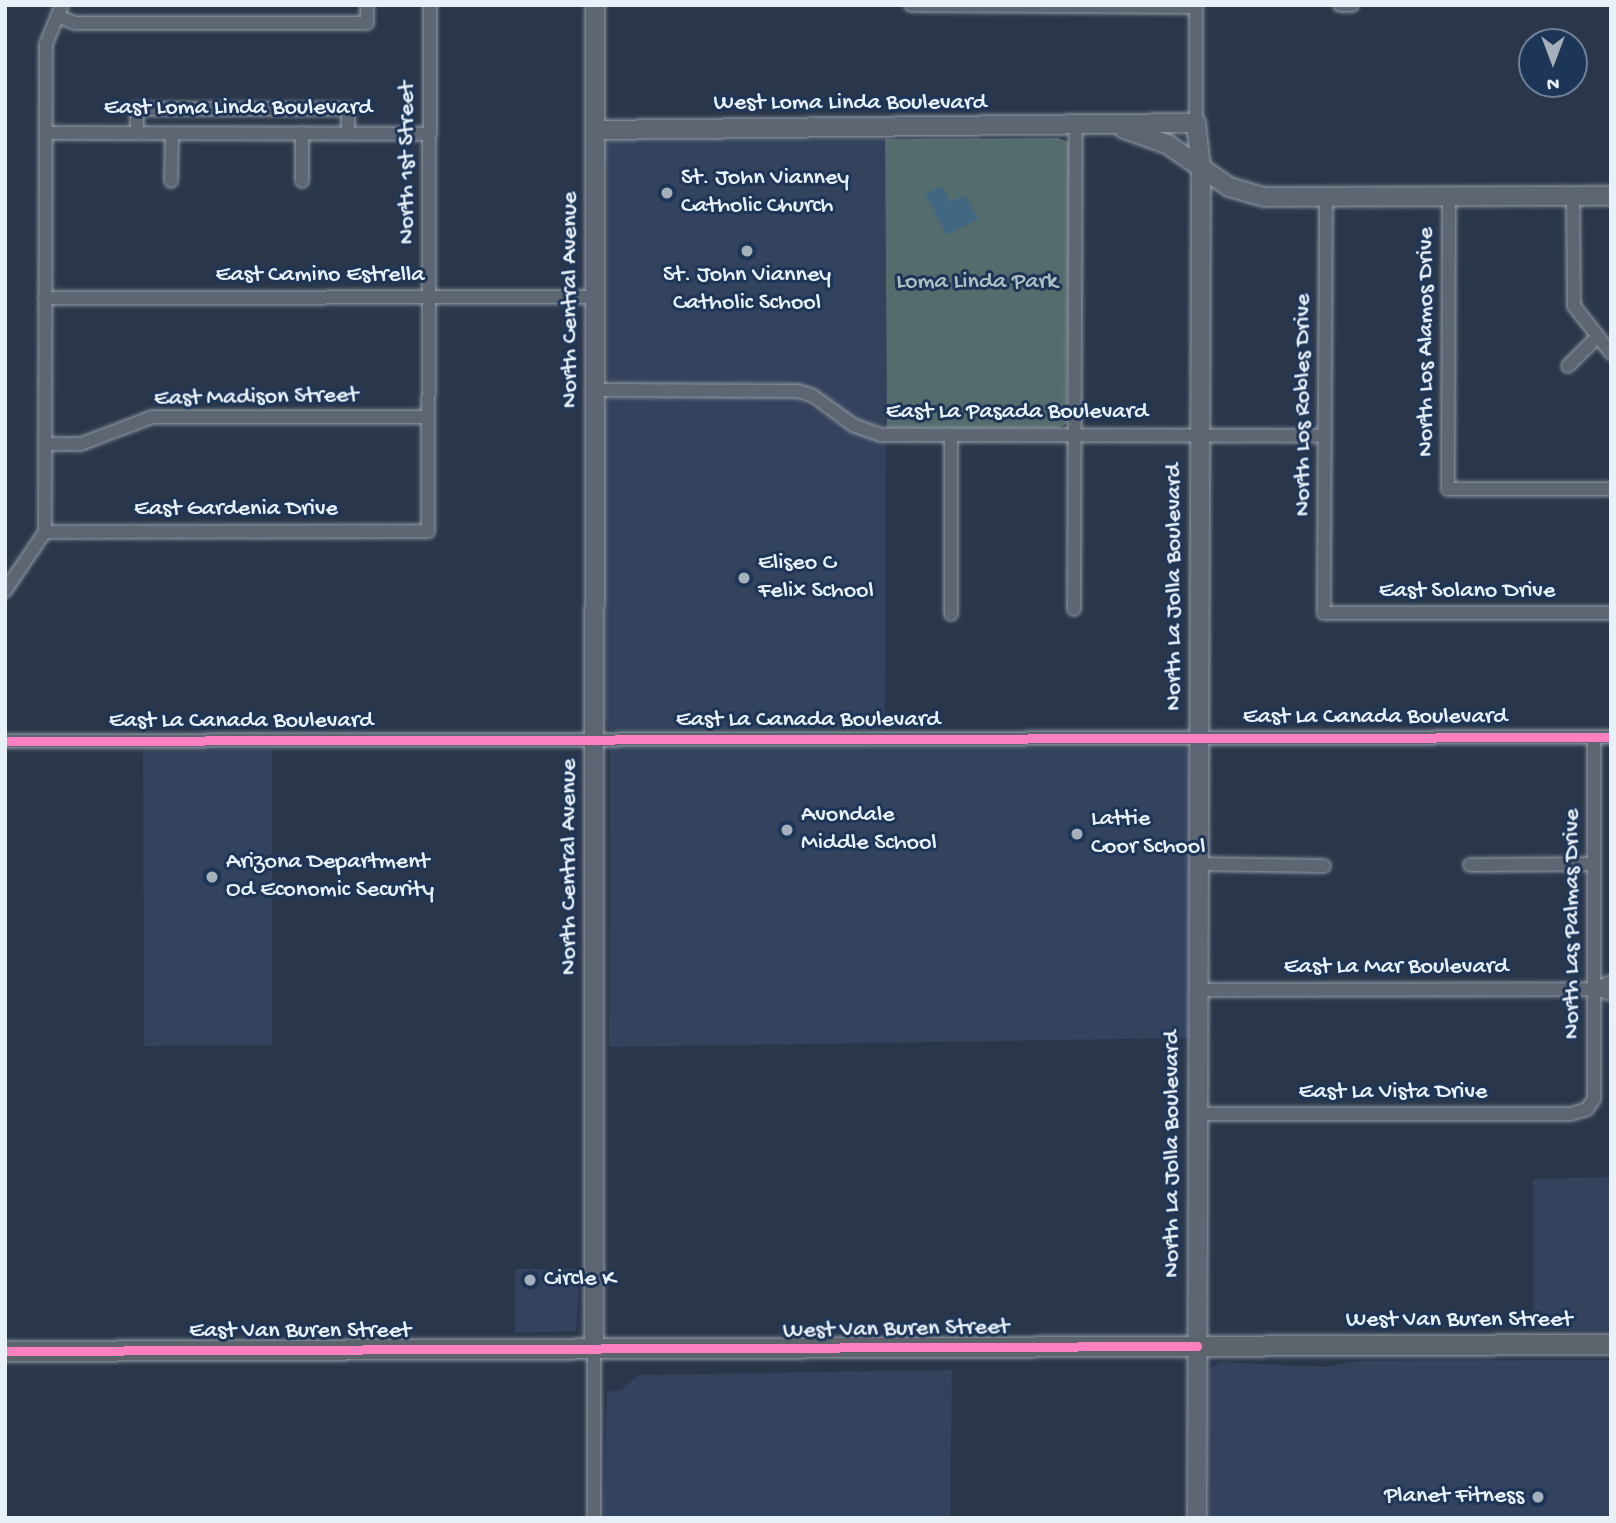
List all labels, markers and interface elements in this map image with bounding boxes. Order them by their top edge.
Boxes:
north arrow [1518,28,1588,98]
text: N [1547,71,1559,94]
street label: North 1st Street [394,82,422,244]
street label: West Loma Linda Boulevard [714,90,986,118]
street label: East Loma Linda Boulevard [104,95,372,123]
place label: St. John Vianney Catholic Church [681,165,849,221]
marker: St. John Vianney Catholic Church [659,185,675,201]
street label: North Central Avenue [557,192,585,408]
street label: North Los Alamos Drive [1413,227,1441,457]
marker: St. John Vianney Catholic School [739,243,755,259]
street label: East Camino Estrella [215,262,425,290]
place label: St. John Vianney Catholic School [663,262,831,318]
park label: Loma Linda Park [896,269,1058,297]
street label: North Los Robles Drive [1290,294,1318,516]
street label: East Madison Street [154,382,358,414]
street label: East La Pasada Boulevard [886,399,1148,427]
street label: North La Jolla Boulevard [1161,463,1189,711]
street label: East Gardenia Drive [134,496,338,524]
place label: Eliseo C Felix School [758,550,874,606]
marker: Eliseo C Felix School [736,570,752,586]
street label: East Solano Drive [1379,578,1555,606]
street label: East La Canada Boulevard [1243,704,1507,732]
street label: East La Canada Boulevard [676,707,940,735]
street label: East La Canada Boulevard [109,708,373,736]
street label: North Central Avenue [556,759,584,975]
place label: Avondale Middle School [801,802,937,858]
place label: Lattie Coor School [1091,806,1205,862]
street label: North Las Palmas Drive [1559,809,1587,1039]
marker: Avondale Middle School [779,822,795,838]
marker: Lattie Coor School [1069,826,1085,842]
place label: Arizona Department Od Economic Security [226,849,434,905]
marker: Arizona Department Od Economic Security [204,869,220,885]
street label: East La Mar Boulevard [1284,954,1508,982]
street label: North La Jolla Boulevard [1159,1030,1187,1278]
street label: East La Vista Drive [1299,1079,1487,1107]
place label: Circle K [544,1266,615,1294]
marker: Circle K [522,1272,538,1288]
street label: West Van Buren Street [1346,1307,1572,1335]
street label: West Van Buren Street [783,1314,1009,1346]
street label: East Van Buren Street [189,1318,411,1346]
place label: Planet Fitness [1384,1483,1524,1511]
marker: Planet Fitness [1530,1489,1546,1505]

